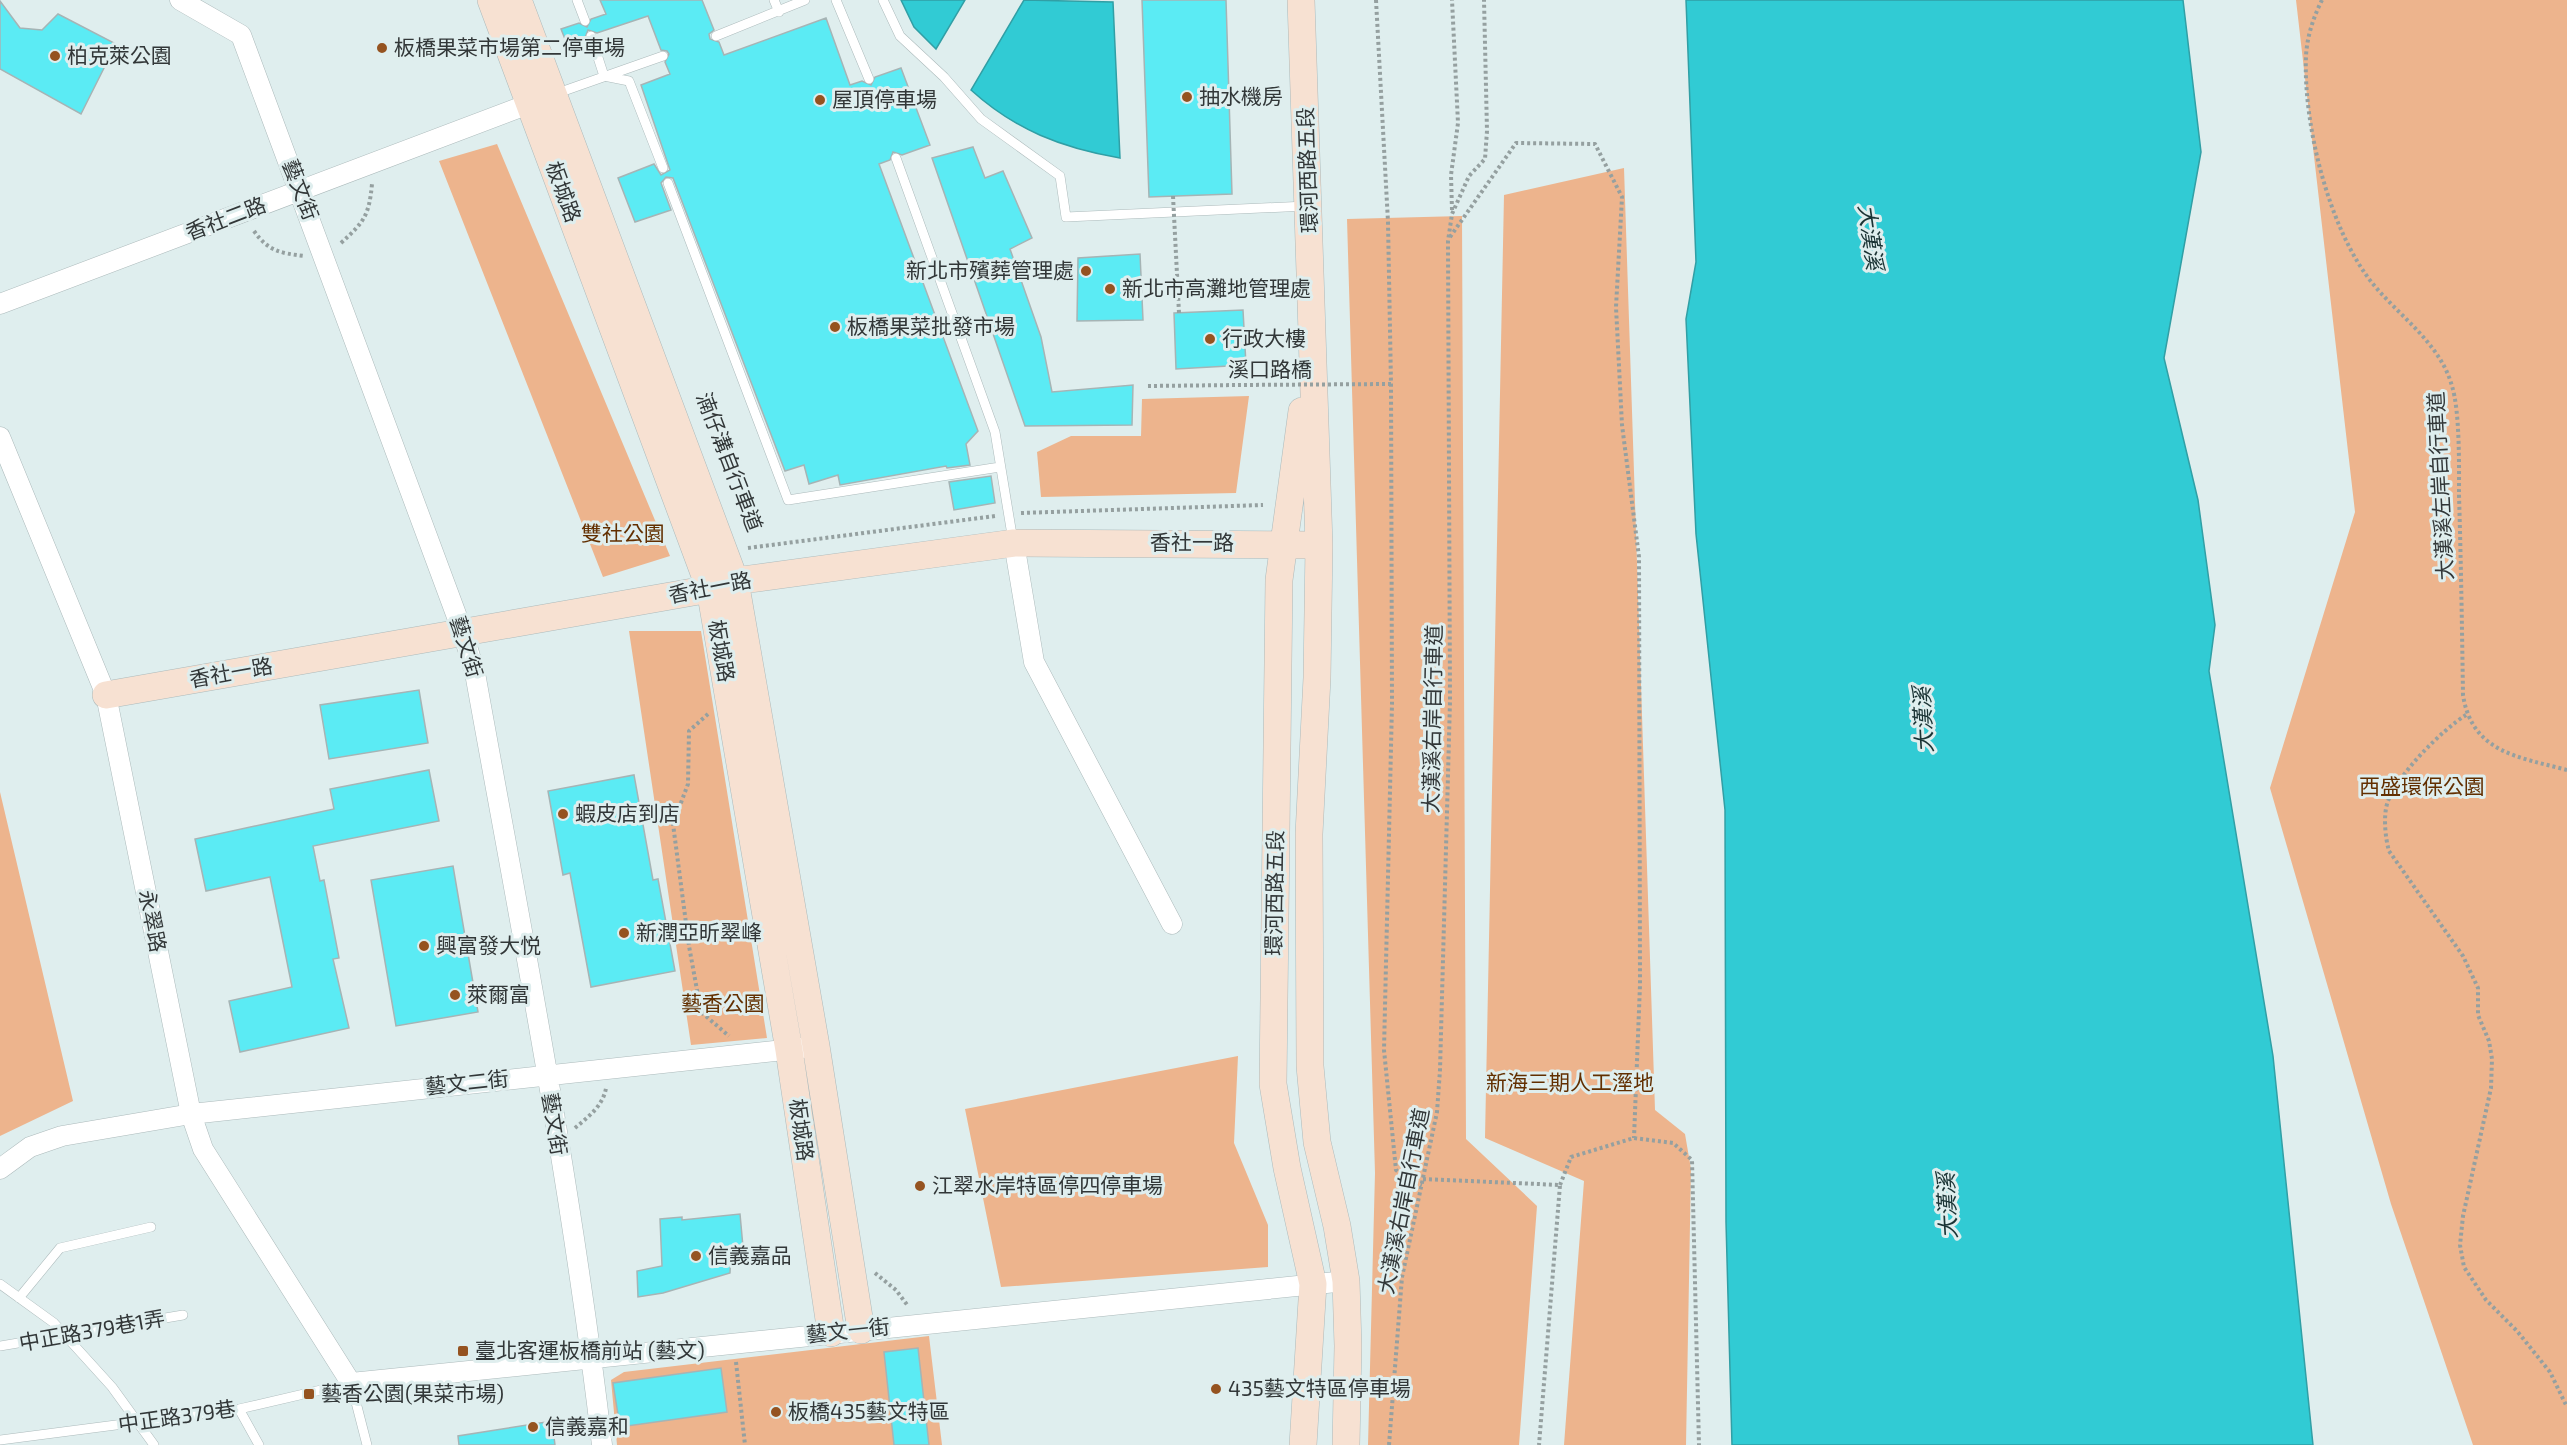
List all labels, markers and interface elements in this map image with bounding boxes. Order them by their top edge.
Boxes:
place label: 板橋果菜市場第二停車場 [394,34,625,59]
marker: 板橋果菜市場第二停車場 [375,41,389,55]
place label: 柏克萊公園 [67,42,172,67]
marker: 柏克萊公園 [48,49,62,63]
place label: 抽水機房 [1199,83,1283,108]
place label: 屋頂停車場 [832,86,937,111]
marker: 抽水機房 [1180,90,1194,104]
marker: 屋頂停車場 [813,93,827,107]
street label: 環河西路五段 [1292,107,1321,233]
street label: 藝文街 [278,156,324,223]
street label: 板城路 [542,158,587,225]
street label: 香社二路 [182,191,269,244]
water label: 大漢溪 [1855,202,1890,274]
place label: 新北市殯葬管理處 [906,257,1074,282]
marker: 新北市殯葬管理處 [1079,264,1093,278]
place label: 新北市高灘地管理處 [1122,275,1311,300]
marker: 新北市高灘地管理處 [1103,282,1117,296]
place label: 板橋果菜批發市場 [847,313,1015,338]
marker: 板橋果菜批發市場 [828,320,842,334]
place label: 行政大樓 [1222,325,1306,350]
marker: 行政大樓 [1203,332,1217,346]
street label: 溪口路橋 [1228,356,1312,381]
street label: 湳仔溝自行車道 [692,388,768,535]
street label: 大漢溪左岸自行車道 [2422,391,2457,581]
park label: 雙社公園 [581,520,665,545]
street label: 香社一路 [1150,529,1234,554]
street label: 香社一路 [666,566,753,607]
street label: 藝文街 [446,613,489,680]
street label: 板城路 [705,618,740,684]
street label: 大漢溪右岸自行車道 [1417,624,1446,814]
street label: 香社一路 [187,652,274,691]
water label: 大漢溪 [1907,683,1937,754]
park label: 西盛環保公園 [2359,773,2485,798]
place label: 蝦皮店到店 [575,800,680,825]
marker: 蝦皮店到店 [556,807,570,821]
street label: 環河西路五段 [1260,830,1287,956]
street label: 永翠路 [135,887,172,954]
place label: 新潤亞昕翠峰 [636,919,762,944]
marker: 新潤亞昕翠峰 [617,926,631,940]
place label: 興富發大悦 [436,932,541,957]
marker: 興富發大悦 [417,939,431,953]
place label: 萊爾富 [467,981,530,1006]
marker: 萊爾富 [448,988,462,1002]
park label: 藝香公園 [681,990,765,1015]
street label: 藝文二街 [424,1065,510,1098]
park label: 新海三期人工溼地 [1486,1069,1654,1094]
street label: 藝文街 [538,1091,573,1157]
street label: 板城路 [786,1097,819,1163]
street label: 大漢溪右岸自行車道 [1372,1106,1433,1296]
water label: 大漢溪 [1931,1169,1961,1240]
place label: 江翠水岸特區停四停車場 [932,1172,1163,1197]
marker: 江翠水岸特區停四停車場 [913,1179,927,1193]
place label: 信義嘉品 [708,1242,792,1267]
marker: 信義嘉品 [689,1249,703,1263]
street label: 中正路379巷1弄 [17,1304,167,1355]
street label: 藝文一街 [805,1313,891,1346]
place label: 臺北客運板橋前站 (藝文) [475,1337,705,1362]
marker: 臺北客運板橋前站 (藝文) [456,1344,470,1358]
place label: 435藝文特區停車場 [1228,1375,1411,1400]
place label: 藝香公園(果菜市場) [321,1380,504,1405]
marker: 435藝文特區停車場 [1209,1382,1223,1396]
marker: 藝香公園(果菜市場) [302,1387,316,1401]
street label: 中正路379巷 [116,1395,237,1436]
place label: 板橋435藝文特區 [788,1398,950,1423]
marker: 板橋435藝文特區 [769,1405,783,1419]
place label: 信義嘉和 [545,1413,629,1438]
marker: 信義嘉和 [526,1420,540,1434]

